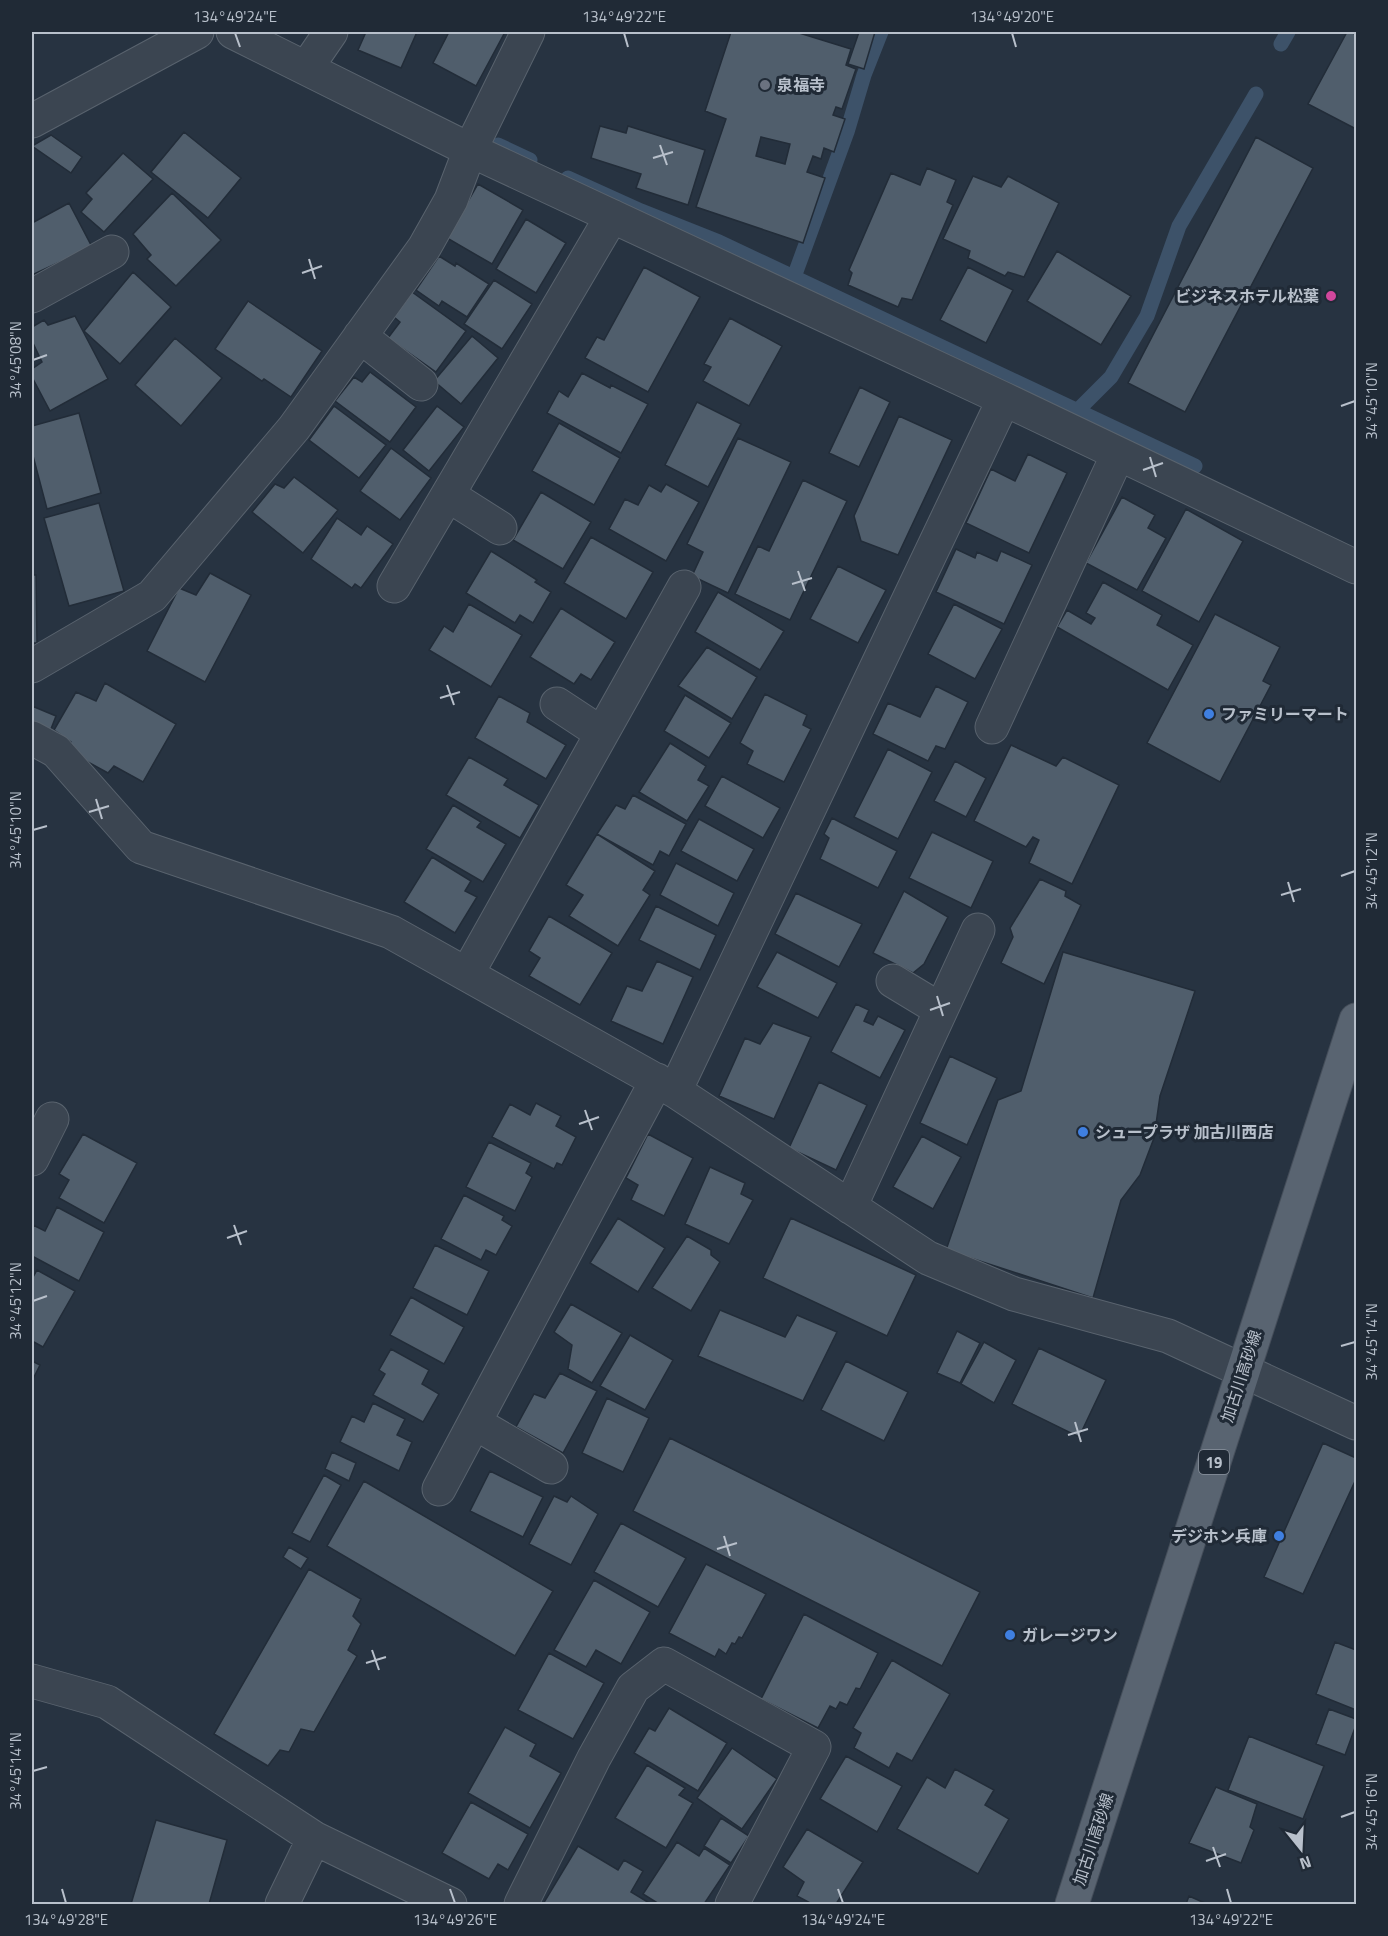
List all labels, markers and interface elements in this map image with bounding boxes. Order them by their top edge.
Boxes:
text: 134°49'24"E [193,5,277,28]
text: 134°49'22"E [582,5,666,28]
text: 134°49'20"E [970,5,1054,28]
place label: 泉福寺 [777,73,825,97]
marker: 泉福寺 [758,78,772,92]
place label: ビジネスホテル松葉 [1175,284,1319,308]
marker: ビジネスホテル松葉 [1324,289,1338,303]
text: 34°45'08"N [4,321,27,399]
text: 34°45'10"N [1360,362,1383,440]
place label: ファミリーマート [1221,702,1349,726]
marker: ファミリーマート [1202,707,1216,721]
text: 34°45'10"N [4,791,27,869]
text: 34°45'12"N [1360,832,1383,910]
place label: シュープラザ 加古川西店 [1095,1120,1274,1144]
marker: シュープラザ 加古川西店 [1076,1125,1090,1139]
text: 34°45'12"N [4,1262,27,1340]
text: 34°45'14"N [1360,1303,1383,1381]
street label: 加古川高砂線 [1215,1327,1267,1425]
road number: 19 [1199,1450,1229,1474]
place label: デジホン兵庫 [1171,1524,1267,1548]
marker: デジホン兵庫 [1272,1529,1286,1543]
place label: ガレージワン [1022,1623,1118,1647]
marker: ガレージワン [1003,1628,1017,1642]
text: 34°45'14"N [4,1732,27,1810]
text: 34°45'16"N [1360,1773,1383,1851]
street label: 加古川高砂線 [1067,1790,1119,1888]
north arrow [1271,1819,1331,1879]
text: N [1297,1850,1315,1876]
text: 134°49'28"E [24,1908,108,1931]
text: 134°49'26"E [413,1908,497,1931]
text: 134°49'24"E [801,1908,885,1931]
text: 134°49'22"E [1189,1908,1273,1931]

